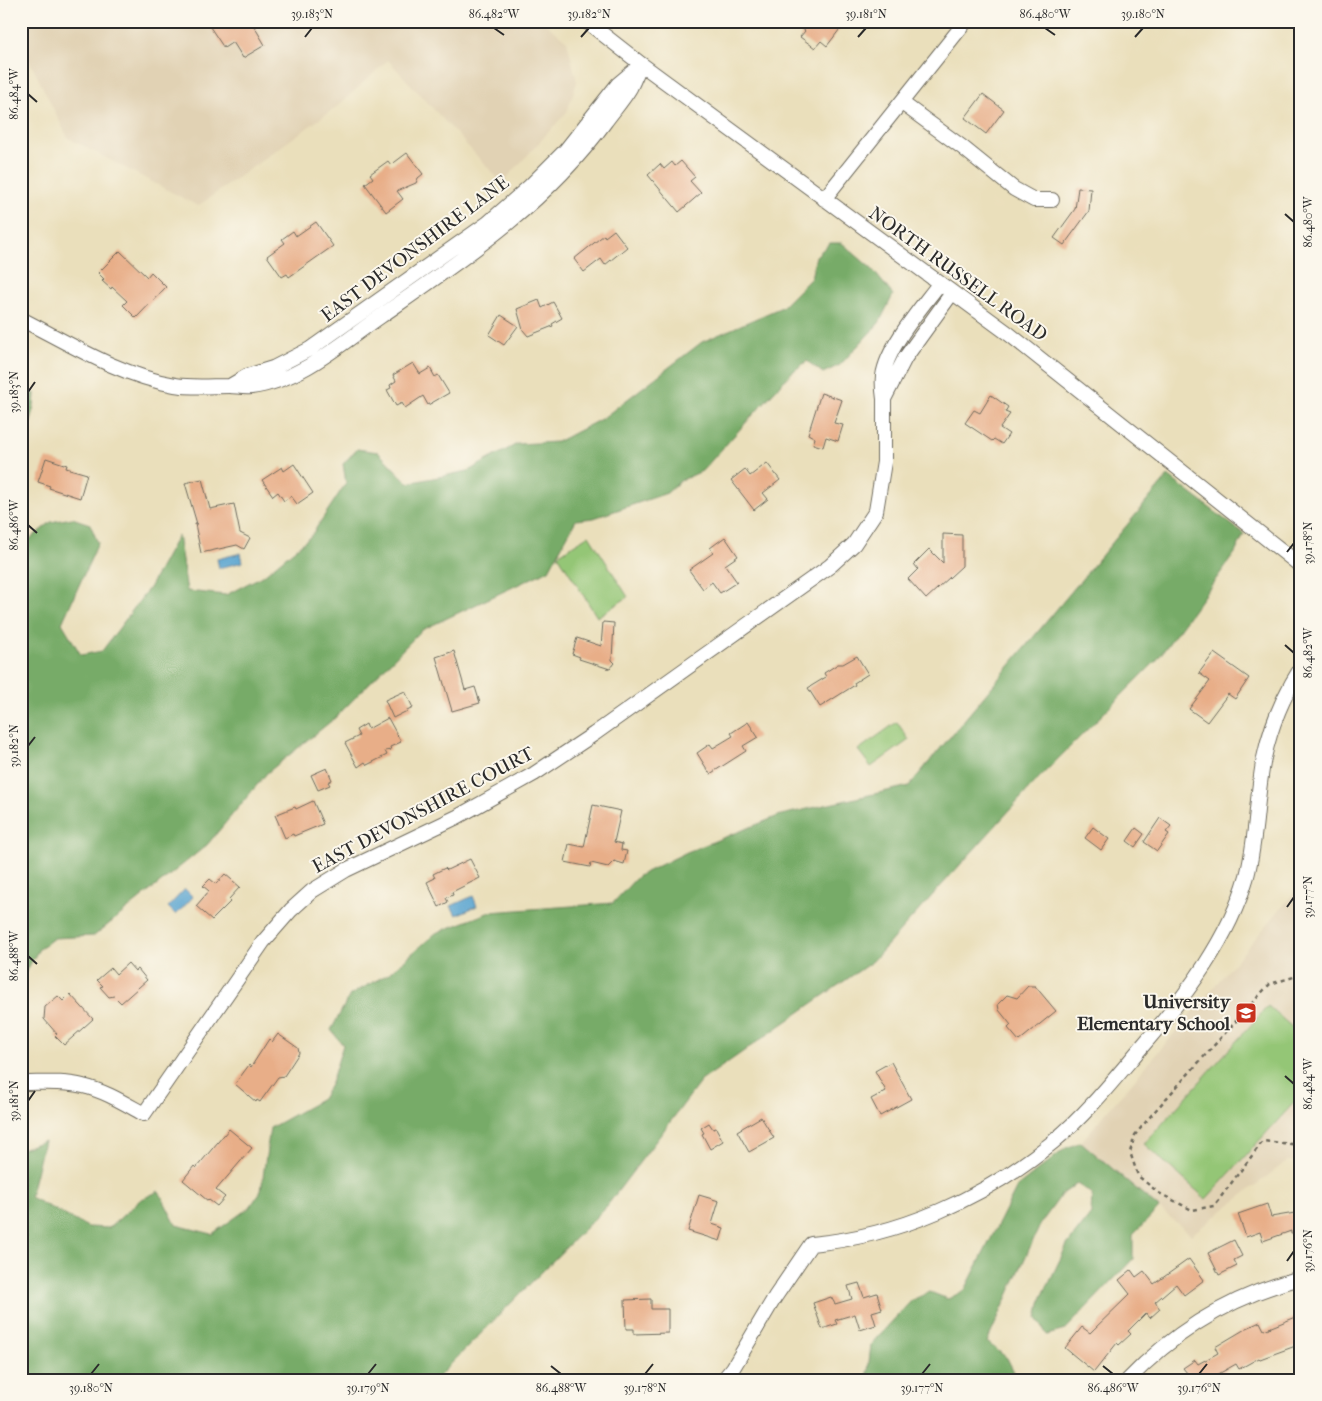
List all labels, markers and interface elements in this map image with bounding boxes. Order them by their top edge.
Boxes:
text: 39.183°N [291,7,333,21]
text: 86.482°W [469,7,521,21]
text: 39.182°N [567,7,611,21]
text: 39.181°N [845,7,887,21]
text: 86.480°W [1019,7,1072,21]
text: 39.180°N [1121,7,1165,21]
text: 86.484°W [7,67,21,120]
street label: EAST DEVONSHIRE LANE [317,171,514,327]
text: 86.480°W [1301,195,1315,248]
street label: NORTH RUSSELL ROAD [865,202,1051,346]
text: 39.183°N [7,371,21,413]
text: 86.486°W [7,498,21,550]
text: 39.178°N [1301,521,1315,565]
text: 86.482°W [1301,626,1315,678]
text: 39.182°N [7,724,21,768]
street label: EAST DEVONSHIRE COURT [309,742,538,878]
text: 39.177°N [1301,876,1315,918]
text: 86.488°W [7,930,21,981]
place label: University Elementary School [1077,991,1231,1035]
school or university icon: University Elementary School [1234,1001,1258,1025]
text: 86.484°W [1301,1057,1315,1110]
text: 39.181°N [7,1080,21,1122]
text: 39.176°N [1301,1229,1315,1273]
text: 39.180°N [69,1381,113,1395]
text: 39.179°N [346,1381,390,1395]
text: 86.488°W [536,1381,587,1395]
text: 39.178°N [623,1381,667,1395]
text: 39.177°N [901,1381,943,1395]
text: 86.486°W [1088,1381,1140,1395]
text: 39.176°N [1177,1381,1221,1395]

